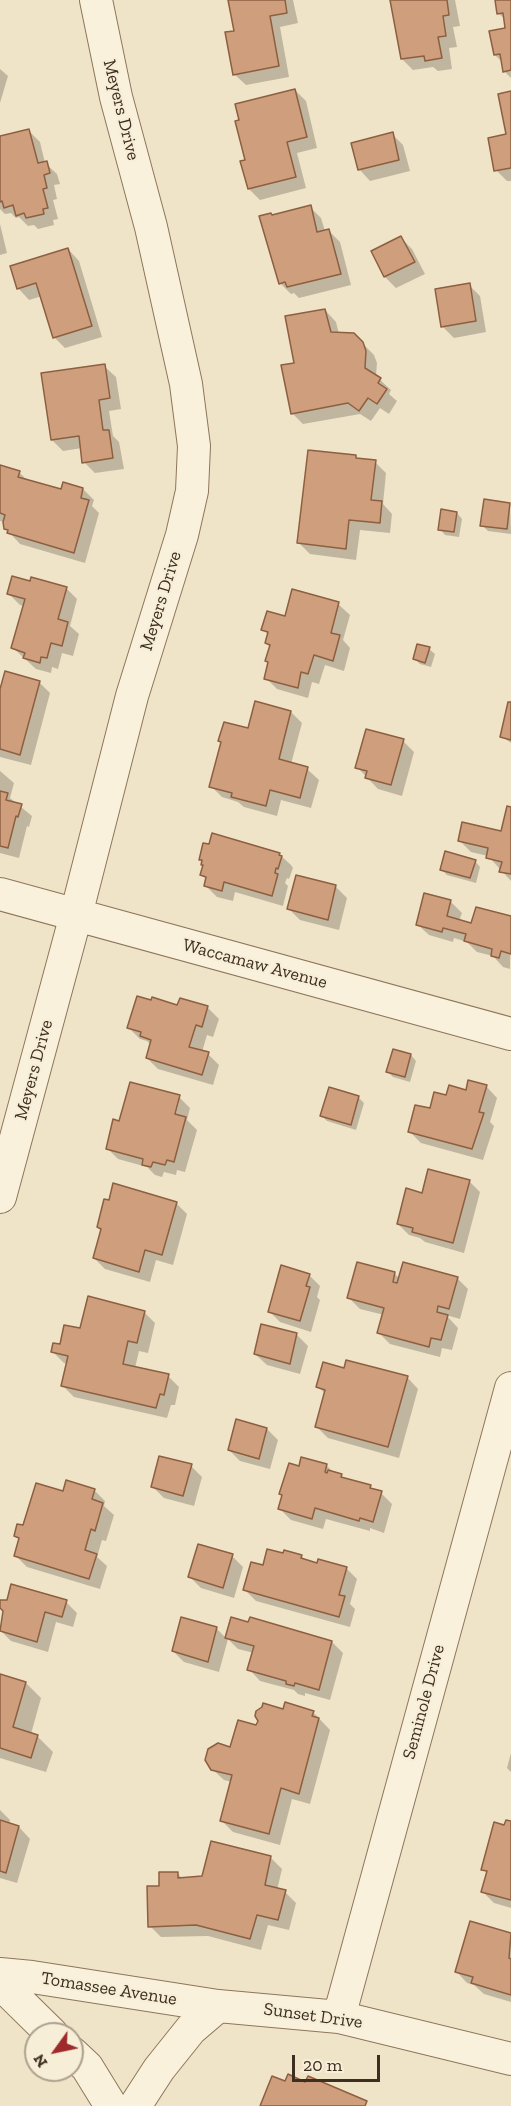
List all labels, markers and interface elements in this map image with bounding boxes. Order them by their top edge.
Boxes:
street label: Meyers Drive [98,57,144,163]
street label: Meyers Drive [136,549,186,653]
street label: Waccamaw Avenue [180,934,330,994]
street label: Meyers Drive [10,1017,58,1123]
street label: Seminole Drive [398,1642,450,1762]
street label: Tomassee Avenue [40,1968,178,2010]
street label: Sunset Drive [262,1998,364,2034]
north arrow [24,2022,84,2082]
scale bar [295,2043,384,2081]
text: N [29,2051,51,2071]
text: 20 m [303,2054,342,2076]

